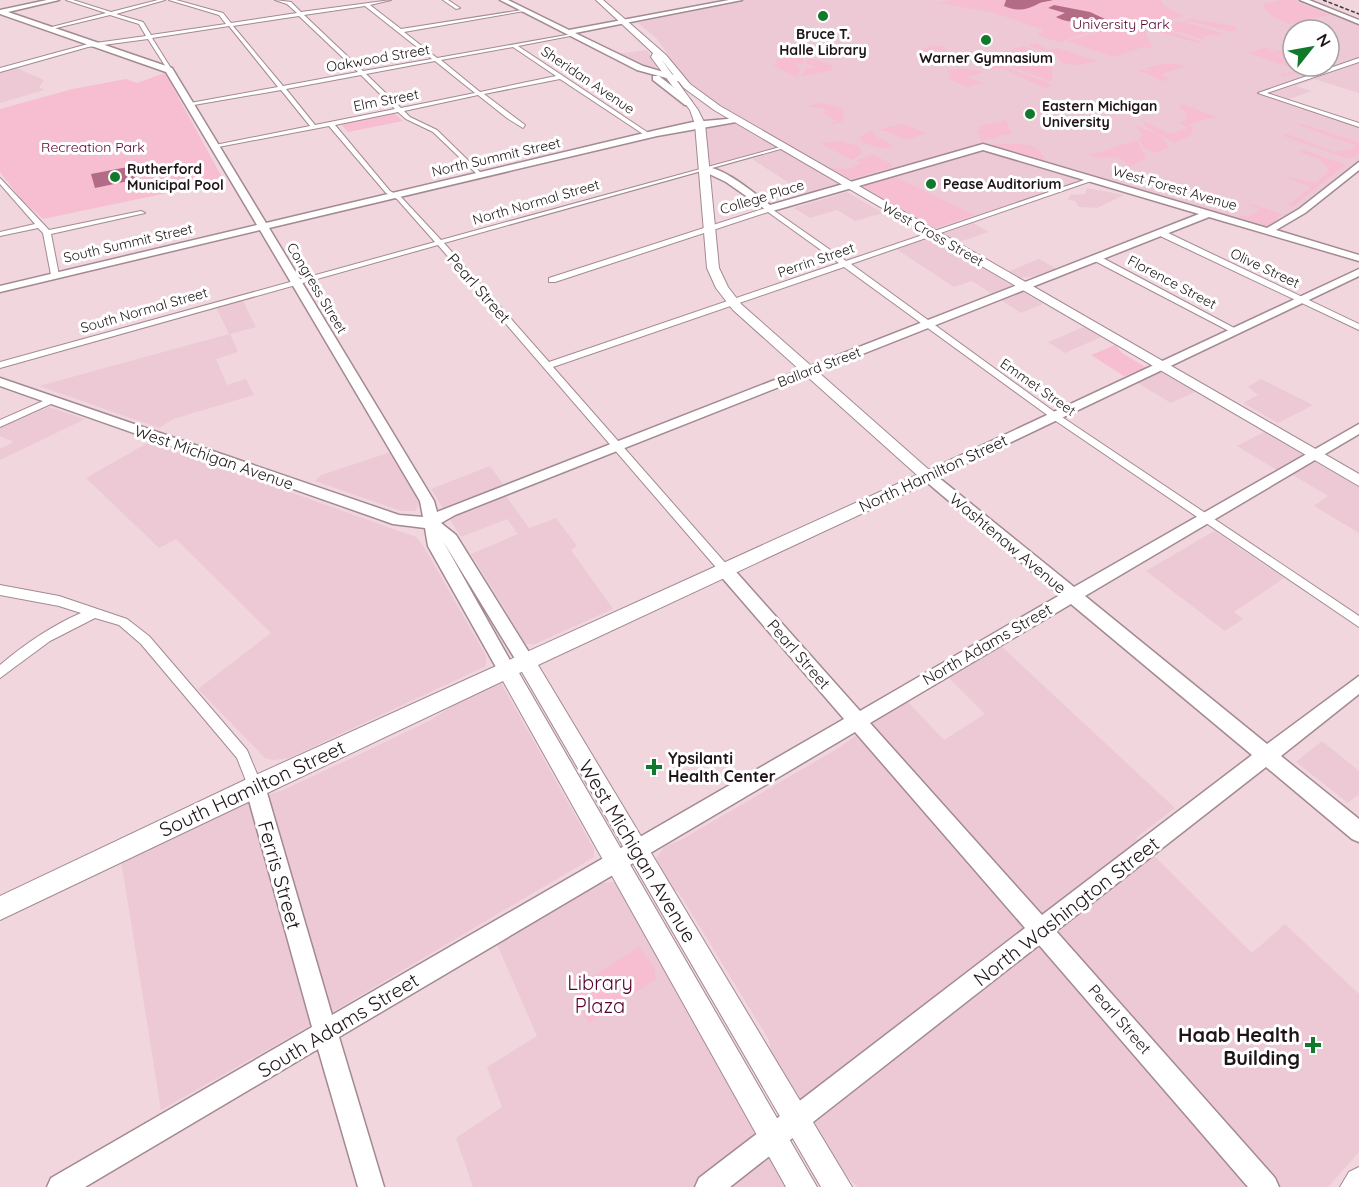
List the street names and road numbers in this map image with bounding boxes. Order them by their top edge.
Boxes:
street label: Oakwood Street [325,40,431,76]
street label: Sheridan Avenue [538,42,638,118]
street label: Elm Street [352,85,420,115]
street label: North Summit Street [430,133,562,181]
street label: West Forest Avenue [1111,162,1239,214]
street label: North Normal Street [470,175,602,229]
street label: College Place [718,176,806,218]
street label: West Cross Street [879,198,987,270]
street label: South Summit Street [62,219,195,267]
street label: Perrin Street [775,238,857,282]
street label: Congress Street [283,239,351,337]
street label: Olive Street [1228,244,1303,292]
street label: Pearl Street [443,249,515,327]
street label: Florence Street [1125,251,1220,313]
street label: South Normal Street [78,283,210,337]
street label: Ballard Street [775,343,864,391]
street label: Emmet Street [997,354,1080,420]
street label: West Michigan Avenue [132,420,296,494]
street label: North Hamilton Street [856,430,1010,516]
street label: Washtenaw Avenue [946,488,1070,598]
street label: North Adams Street [919,599,1055,689]
street label: Pearl Street [763,615,835,693]
street label: South Hamilton Street [155,734,349,842]
street label: West Michigan Avenue [574,755,702,947]
street label: Ferris Street [253,818,307,932]
street label: North Washington Street [968,831,1164,991]
street label: South Adams Street [253,967,423,1083]
street label: Pearl Street [1084,980,1156,1058]

